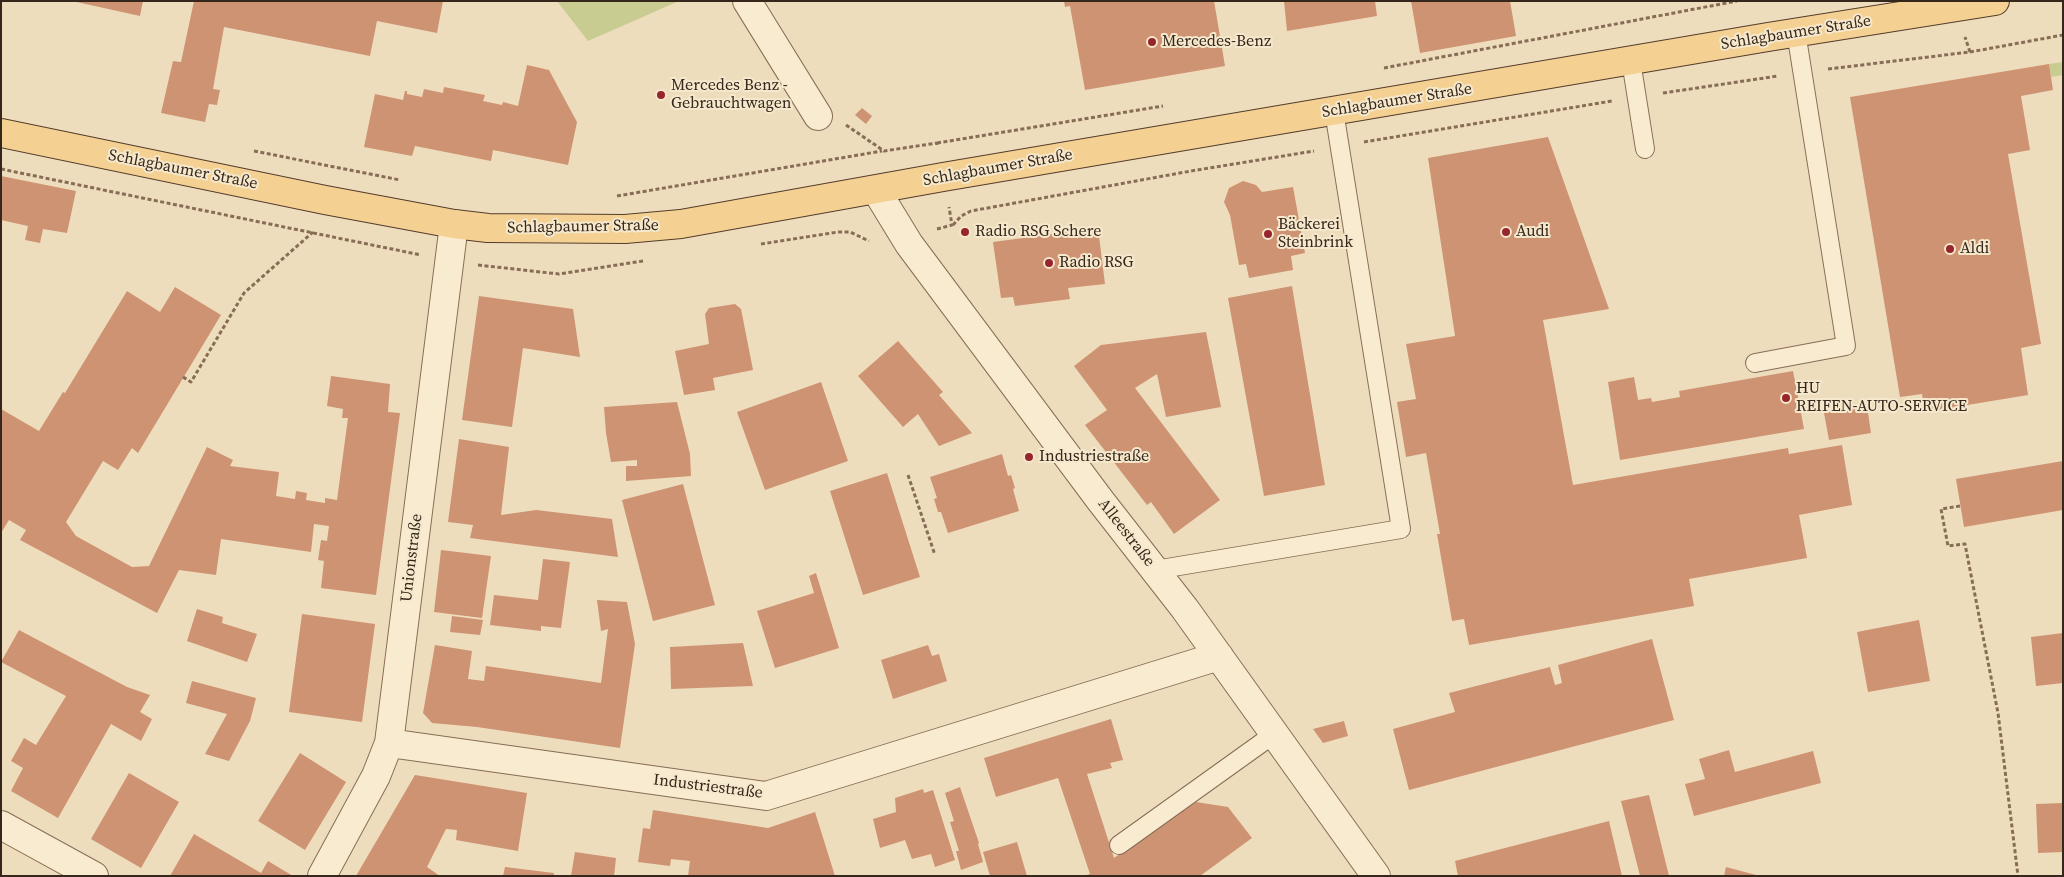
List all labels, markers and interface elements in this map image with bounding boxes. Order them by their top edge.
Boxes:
street label: Schlagbaumer Straße [1720,12,1872,54]
place label: Mercedes-Benz [1162,32,1271,52]
marker: Mercedes-Benz [1146,36,1158,48]
place label: Mercedes Benz - Gebrauchtwagen [671,76,792,114]
street label: Schlagbaumer Straße [1321,80,1473,122]
marker: Mercedes Benz - Gebrauchtwagen [655,89,667,101]
street label: Schlagbaumer Straße [922,145,1074,191]
street label: Schlagbaumer Straße [107,146,259,194]
place label: Bäckerei Steinbrink [1278,215,1353,253]
street label: Schlagbaumer Straße [507,216,659,238]
place label: Radio RSG Schere [975,222,1102,242]
place label: Audi [1516,222,1549,242]
marker: Radio RSG Schere [959,226,971,238]
marker: Audi [1500,226,1512,238]
marker: Bäckerei Steinbrink [1262,228,1274,240]
place label: Aldi [1960,239,1989,259]
marker: Aldi [1944,243,1956,255]
place label: Radio RSG [1059,253,1133,273]
marker: Radio RSG [1043,257,1055,269]
place label: HU REIFEN-AUTO-SERVICE [1796,379,1967,417]
marker: HU REIFEN-AUTO-SERVICE [1780,392,1792,404]
place label: Industriestraße [1039,447,1149,467]
marker: Industriestraße [1023,451,1035,463]
street label: Alleestraße [1094,495,1158,571]
street label: Unionstraße [397,513,427,603]
street label: Industriestraße [652,771,764,803]

